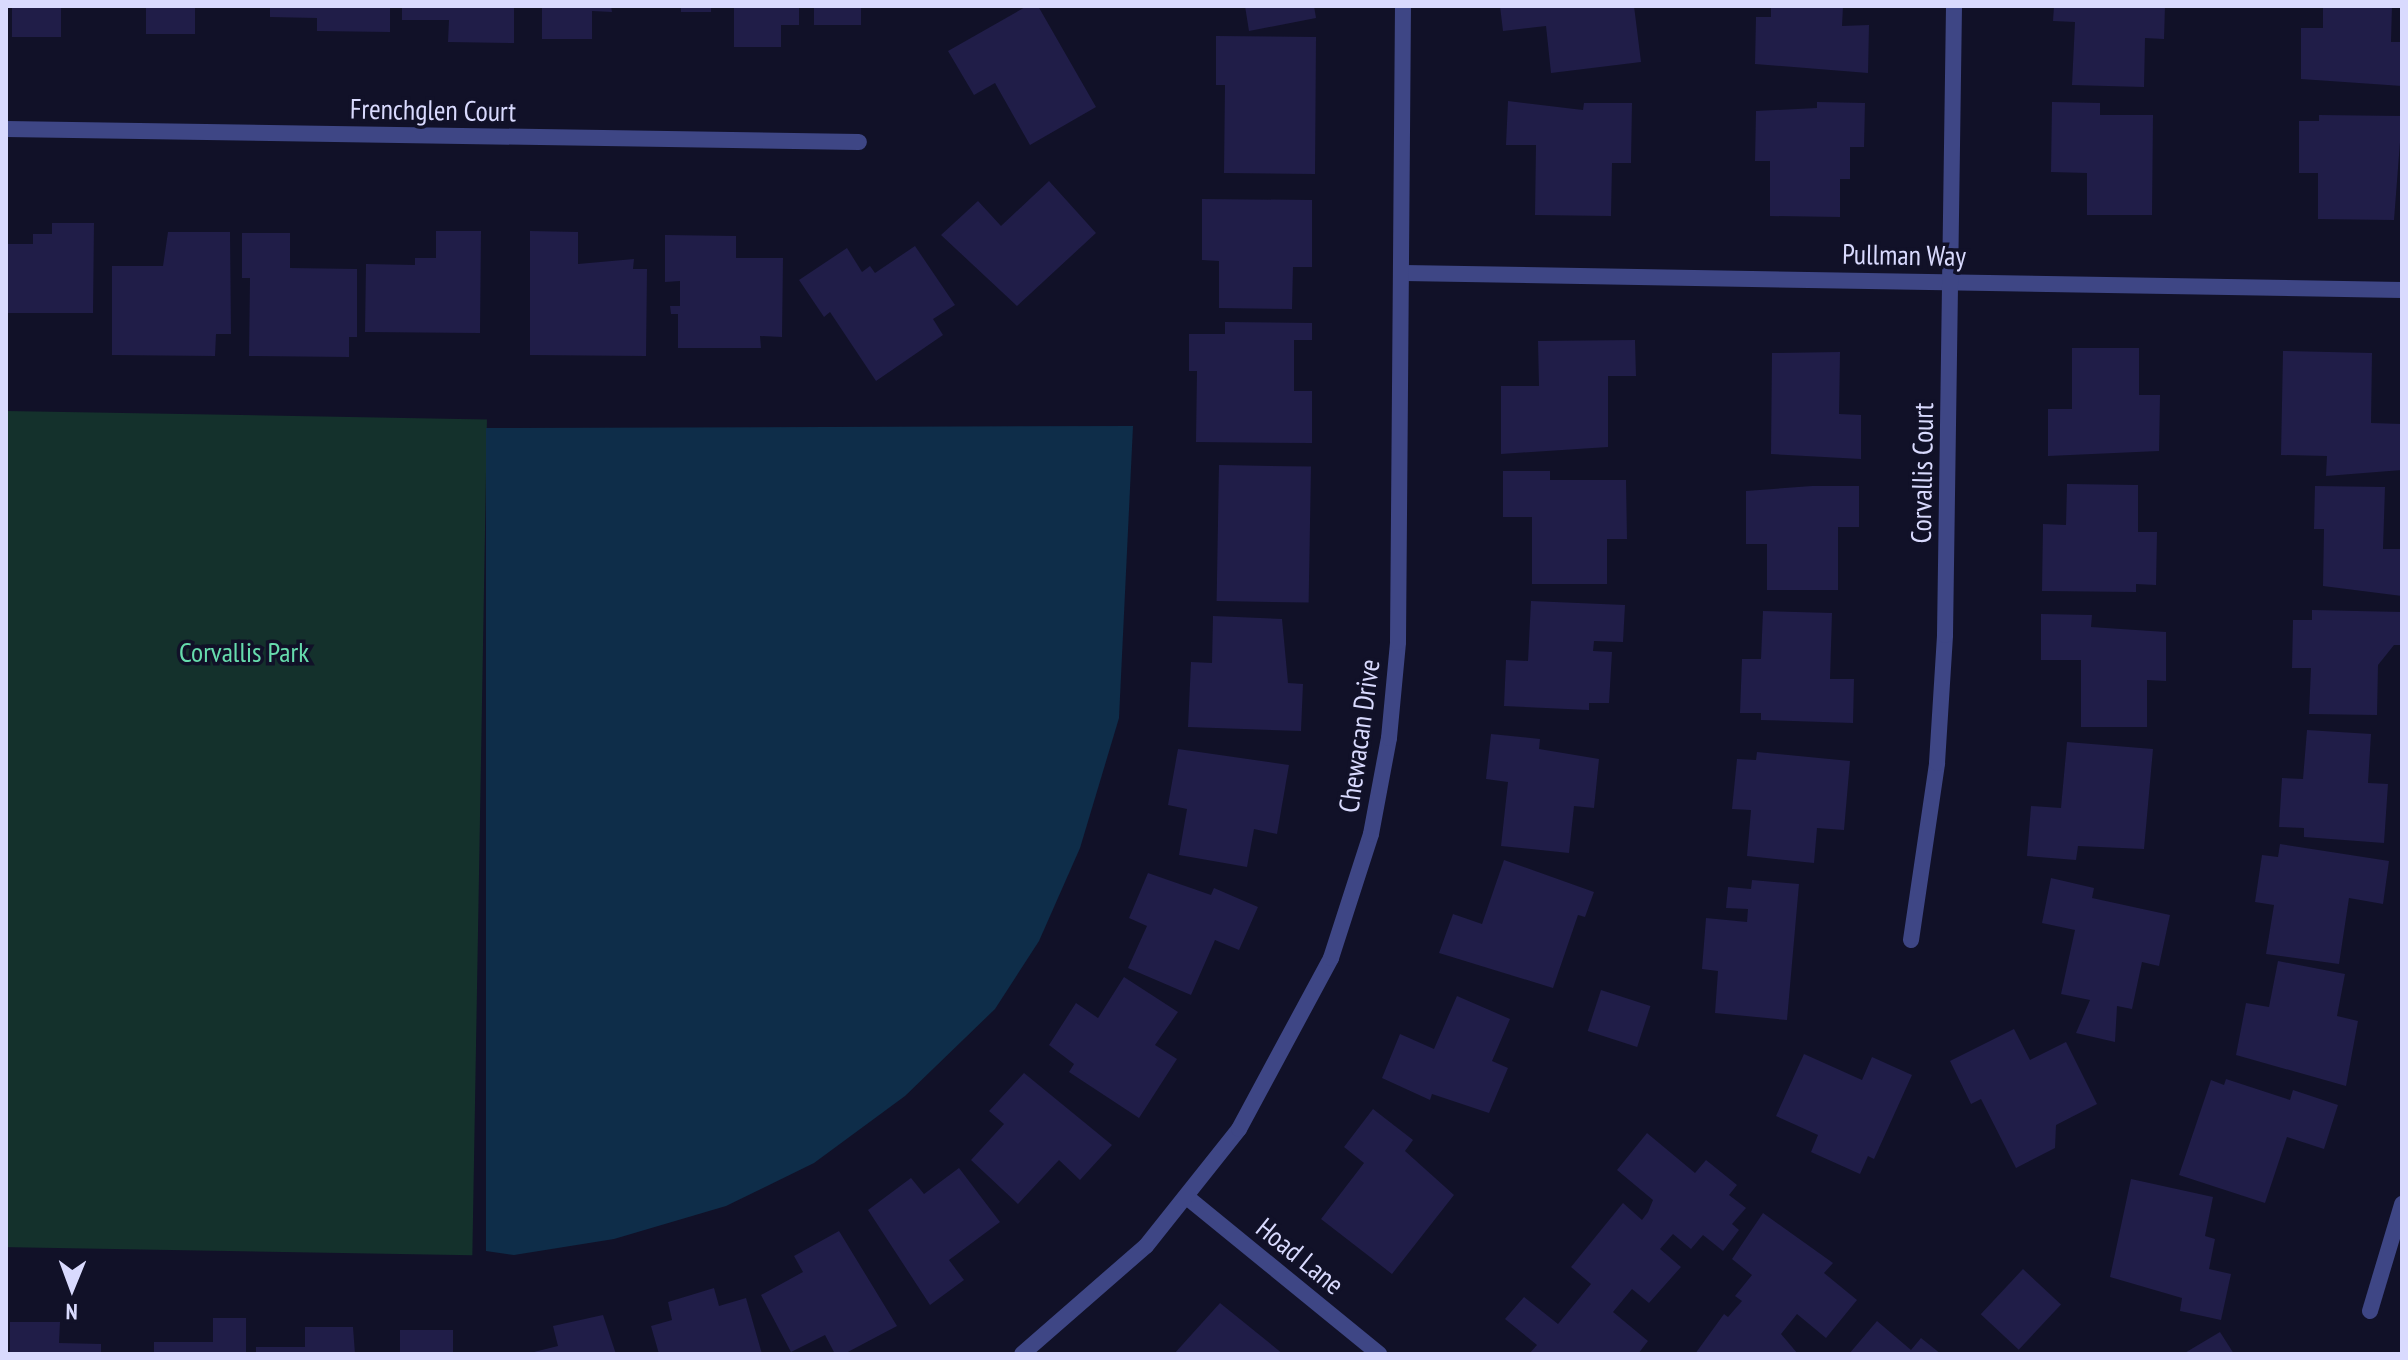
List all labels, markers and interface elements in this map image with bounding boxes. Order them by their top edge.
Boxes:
street label: Frenchglen Court [350,92,516,128]
street label: Pullman Way [1842,237,1966,273]
street label: Corvallis Court [1904,402,1940,544]
park label: Corvallis Park [179,635,309,669]
street label: Chewacan Drive [1332,657,1386,815]
street label: Hoad Lane [1250,1211,1350,1301]
north arrow [32,1248,112,1328]
text: N [65,1298,78,1326]

